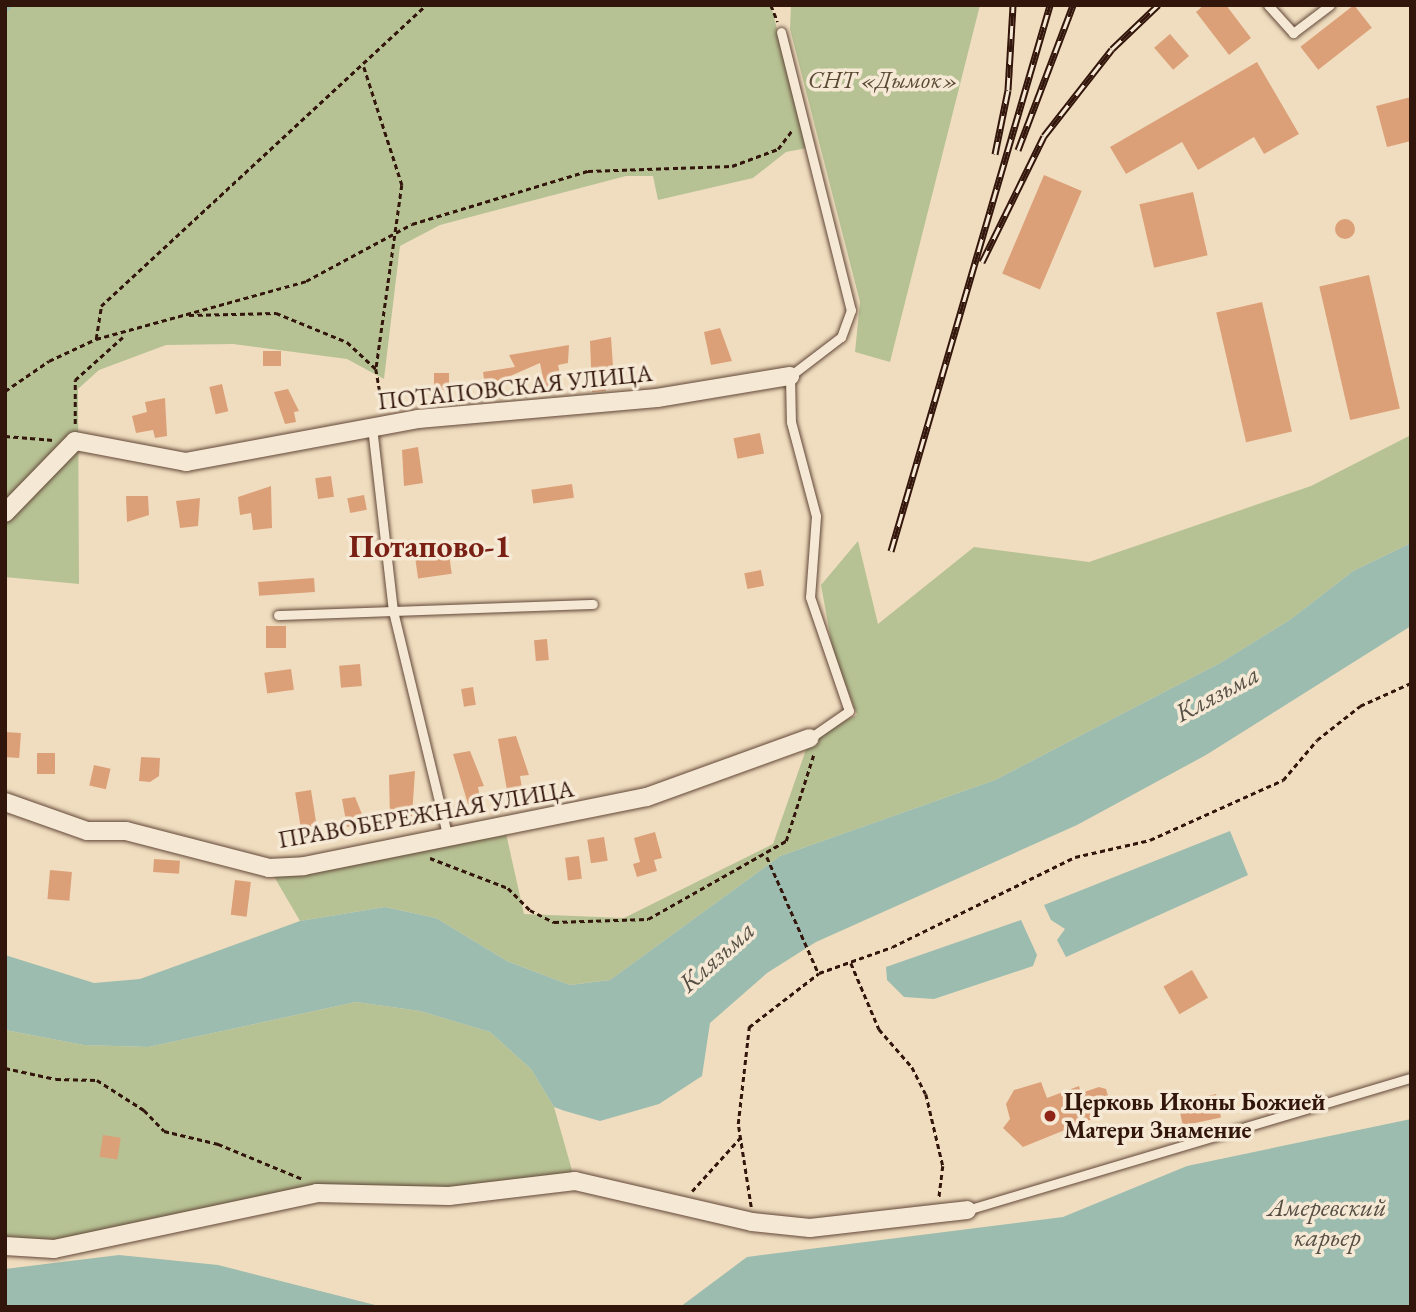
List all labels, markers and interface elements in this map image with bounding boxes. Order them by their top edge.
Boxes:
park label: СНТ «Дымок» [808,66,958,94]
street label: ПОТАПОВСКАЯ УЛИЦА [376,358,654,416]
district label: Потапово-1 [349,527,511,565]
water label: Клязьма [1170,659,1264,729]
street label: ПРАВОБЕРЕЖНАЯ УЛИЦА [276,774,576,854]
water label: Клязьма [673,915,761,999]
place label: Церковь Иконы Божией Матери Знамение [1064,1088,1325,1144]
marker: Церковь Иконы Божией Матери Знамение [1042,1108,1058,1124]
water label: Амеревский карьер [1267,1192,1387,1254]

